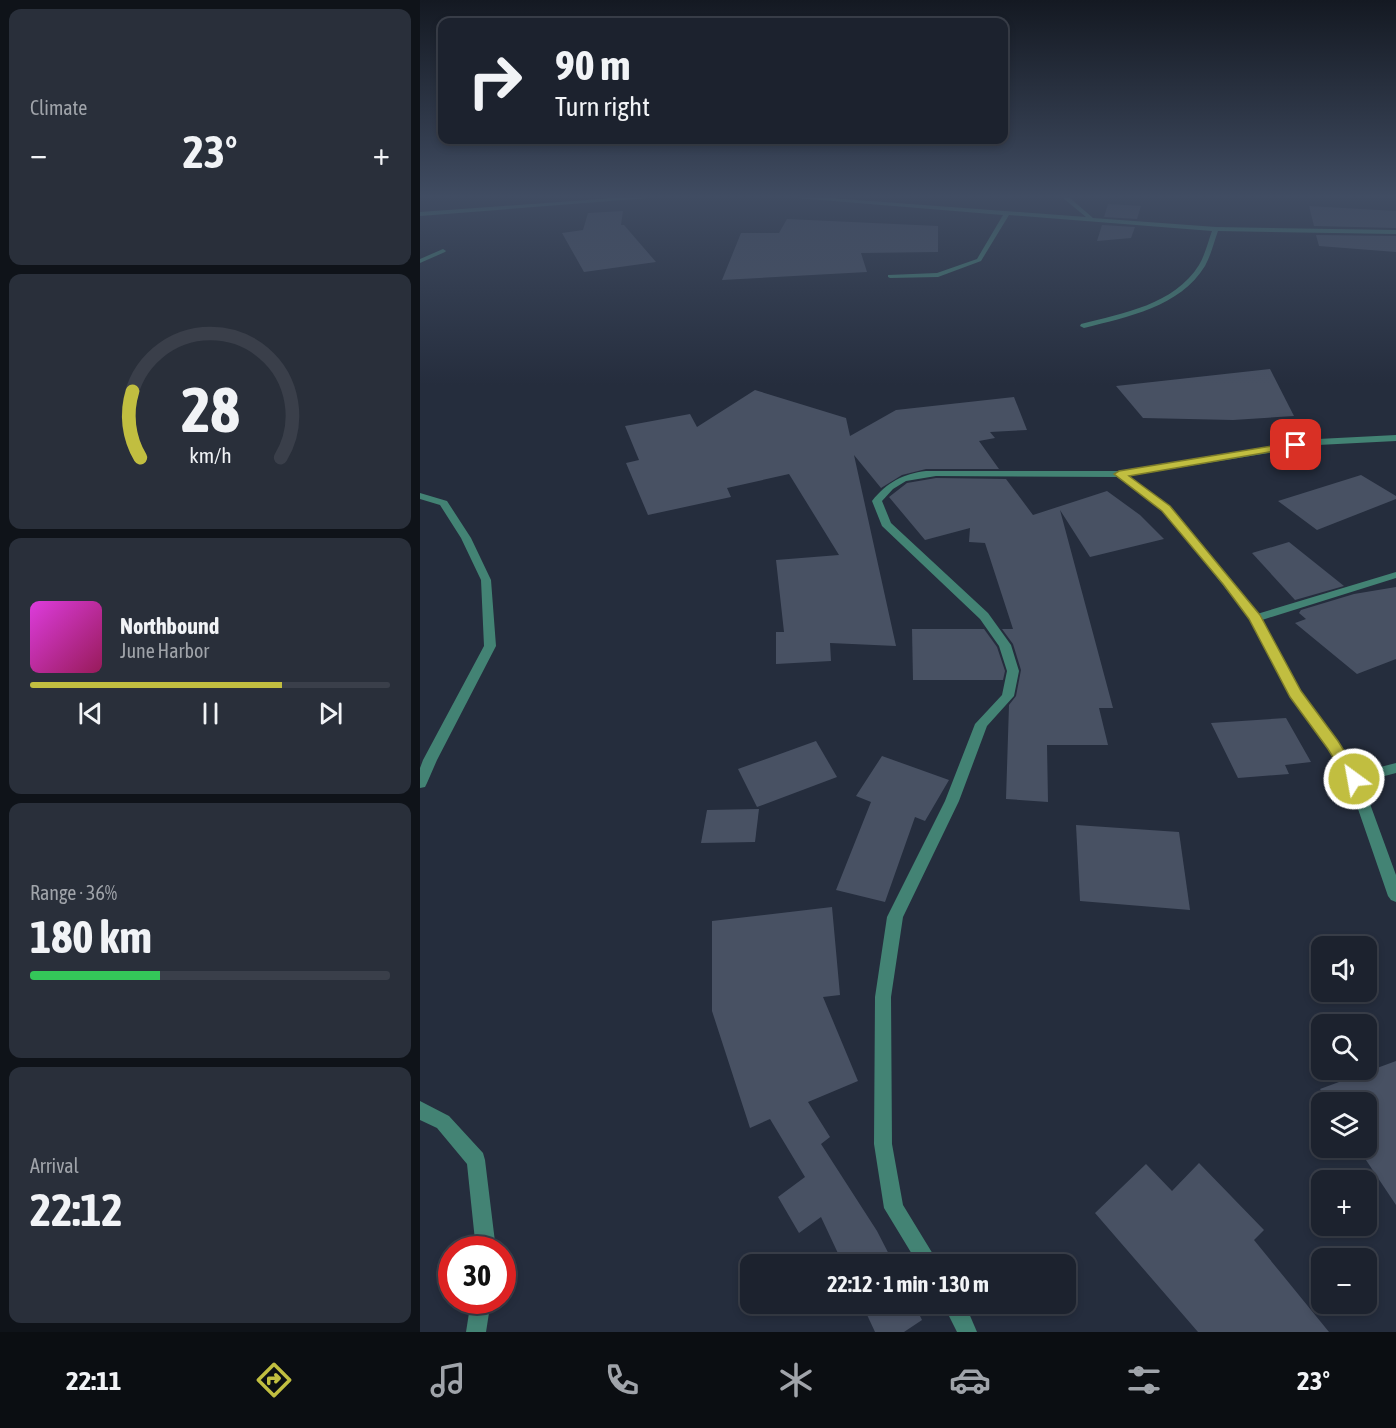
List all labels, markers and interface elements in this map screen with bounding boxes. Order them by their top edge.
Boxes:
text: 90 m [555,41,630,89]
icon: right [456,42,534,120]
text: Turn right [555,91,650,122]
text: Climate [30,96,87,119]
text: 23° [183,126,237,178]
text: − [30,134,47,172]
text: + [373,134,390,172]
text: 28 [181,375,239,446]
pin [1270,419,1321,470]
icon: arrive [1279,428,1312,461]
text: km/h [189,444,231,469]
text: Northbound [120,613,219,639]
text: June Harbor [120,639,209,662]
icon: previous [74,697,107,730]
icon: pause [194,697,227,730]
icon: next [314,697,347,730]
position arrow [1322,747,1386,811]
text: Range · 36% [30,881,117,904]
text: 180 km [30,911,152,963]
map controls [1311,936,1377,1314]
button: sound [1311,936,1377,1002]
button: search [1311,1014,1377,1080]
button: layers [1311,1092,1377,1158]
text: Arrival [30,1154,79,1177]
button: + [1311,1170,1377,1236]
text: 22:12 [30,1184,123,1236]
speed limit sign: 30 [438,1236,516,1314]
button: − [1311,1248,1377,1314]
text: 22:12 · 1 min · 130 m [827,1271,989,1297]
icon: directions [253,1359,295,1401]
icon: music [427,1359,469,1401]
icon: phone [601,1359,643,1401]
icon: climate [775,1359,817,1401]
icon: car [949,1359,991,1401]
icon: filters [1123,1359,1165,1401]
text: 22:11 [66,1365,122,1396]
text: 23° [1297,1365,1330,1396]

